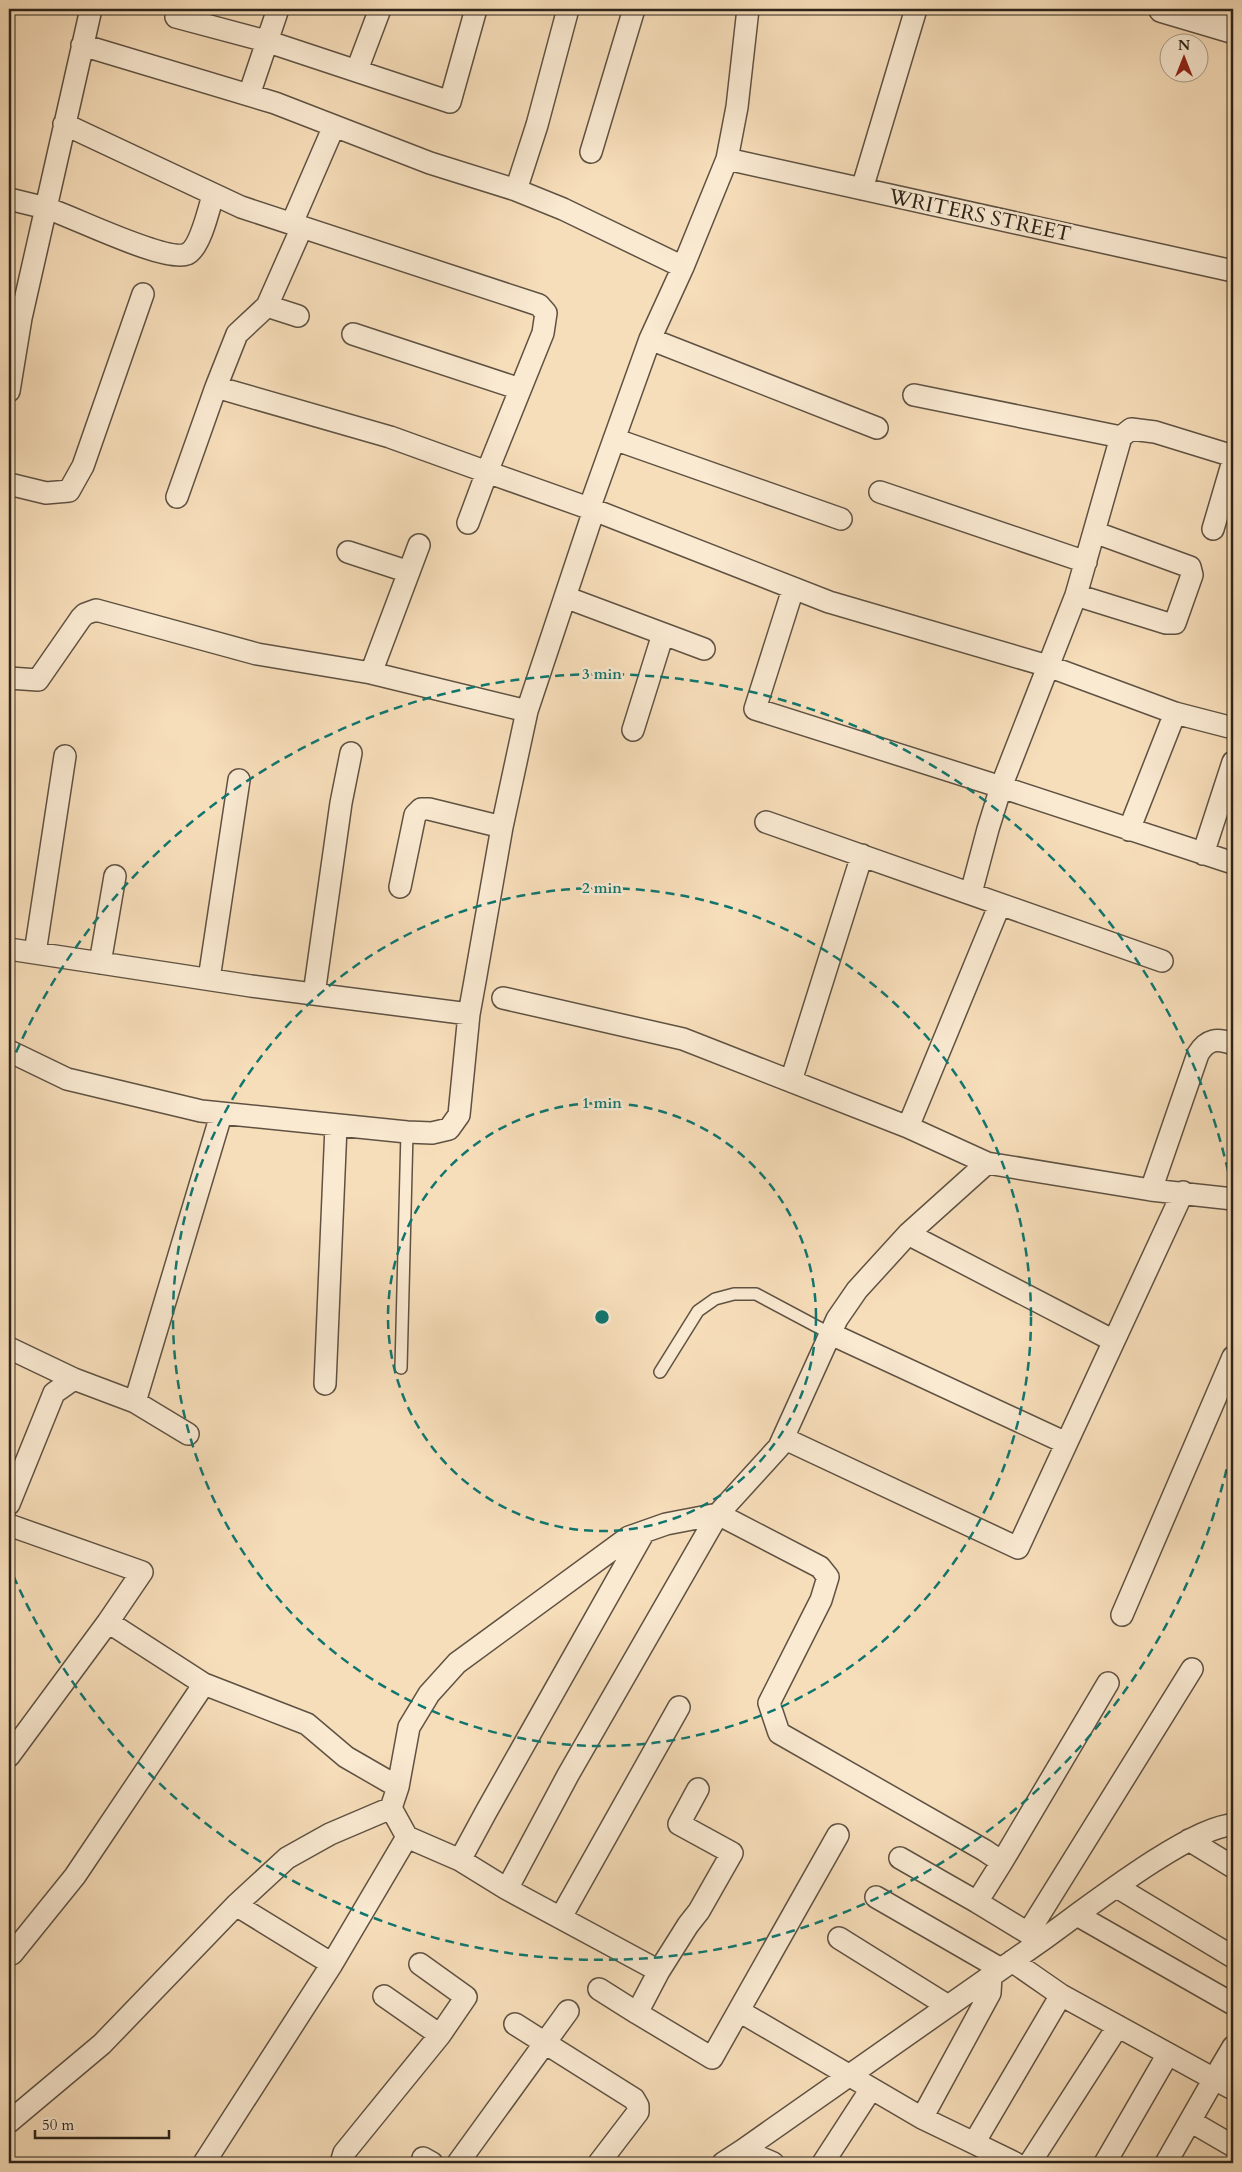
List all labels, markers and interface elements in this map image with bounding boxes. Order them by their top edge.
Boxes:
north arrow [1160,32,1210,82]
text: N [1178,36,1190,55]
street label: WRITERS STREET [885,182,1074,249]
text: 3 min [582,664,622,684]
text: 2 min [582,878,622,898]
text: 1 min [582,1093,622,1113]
centre of rings [593,1308,611,1326]
scale bar [35,2107,169,2139]
text: 50 m [42,2115,74,2135]

